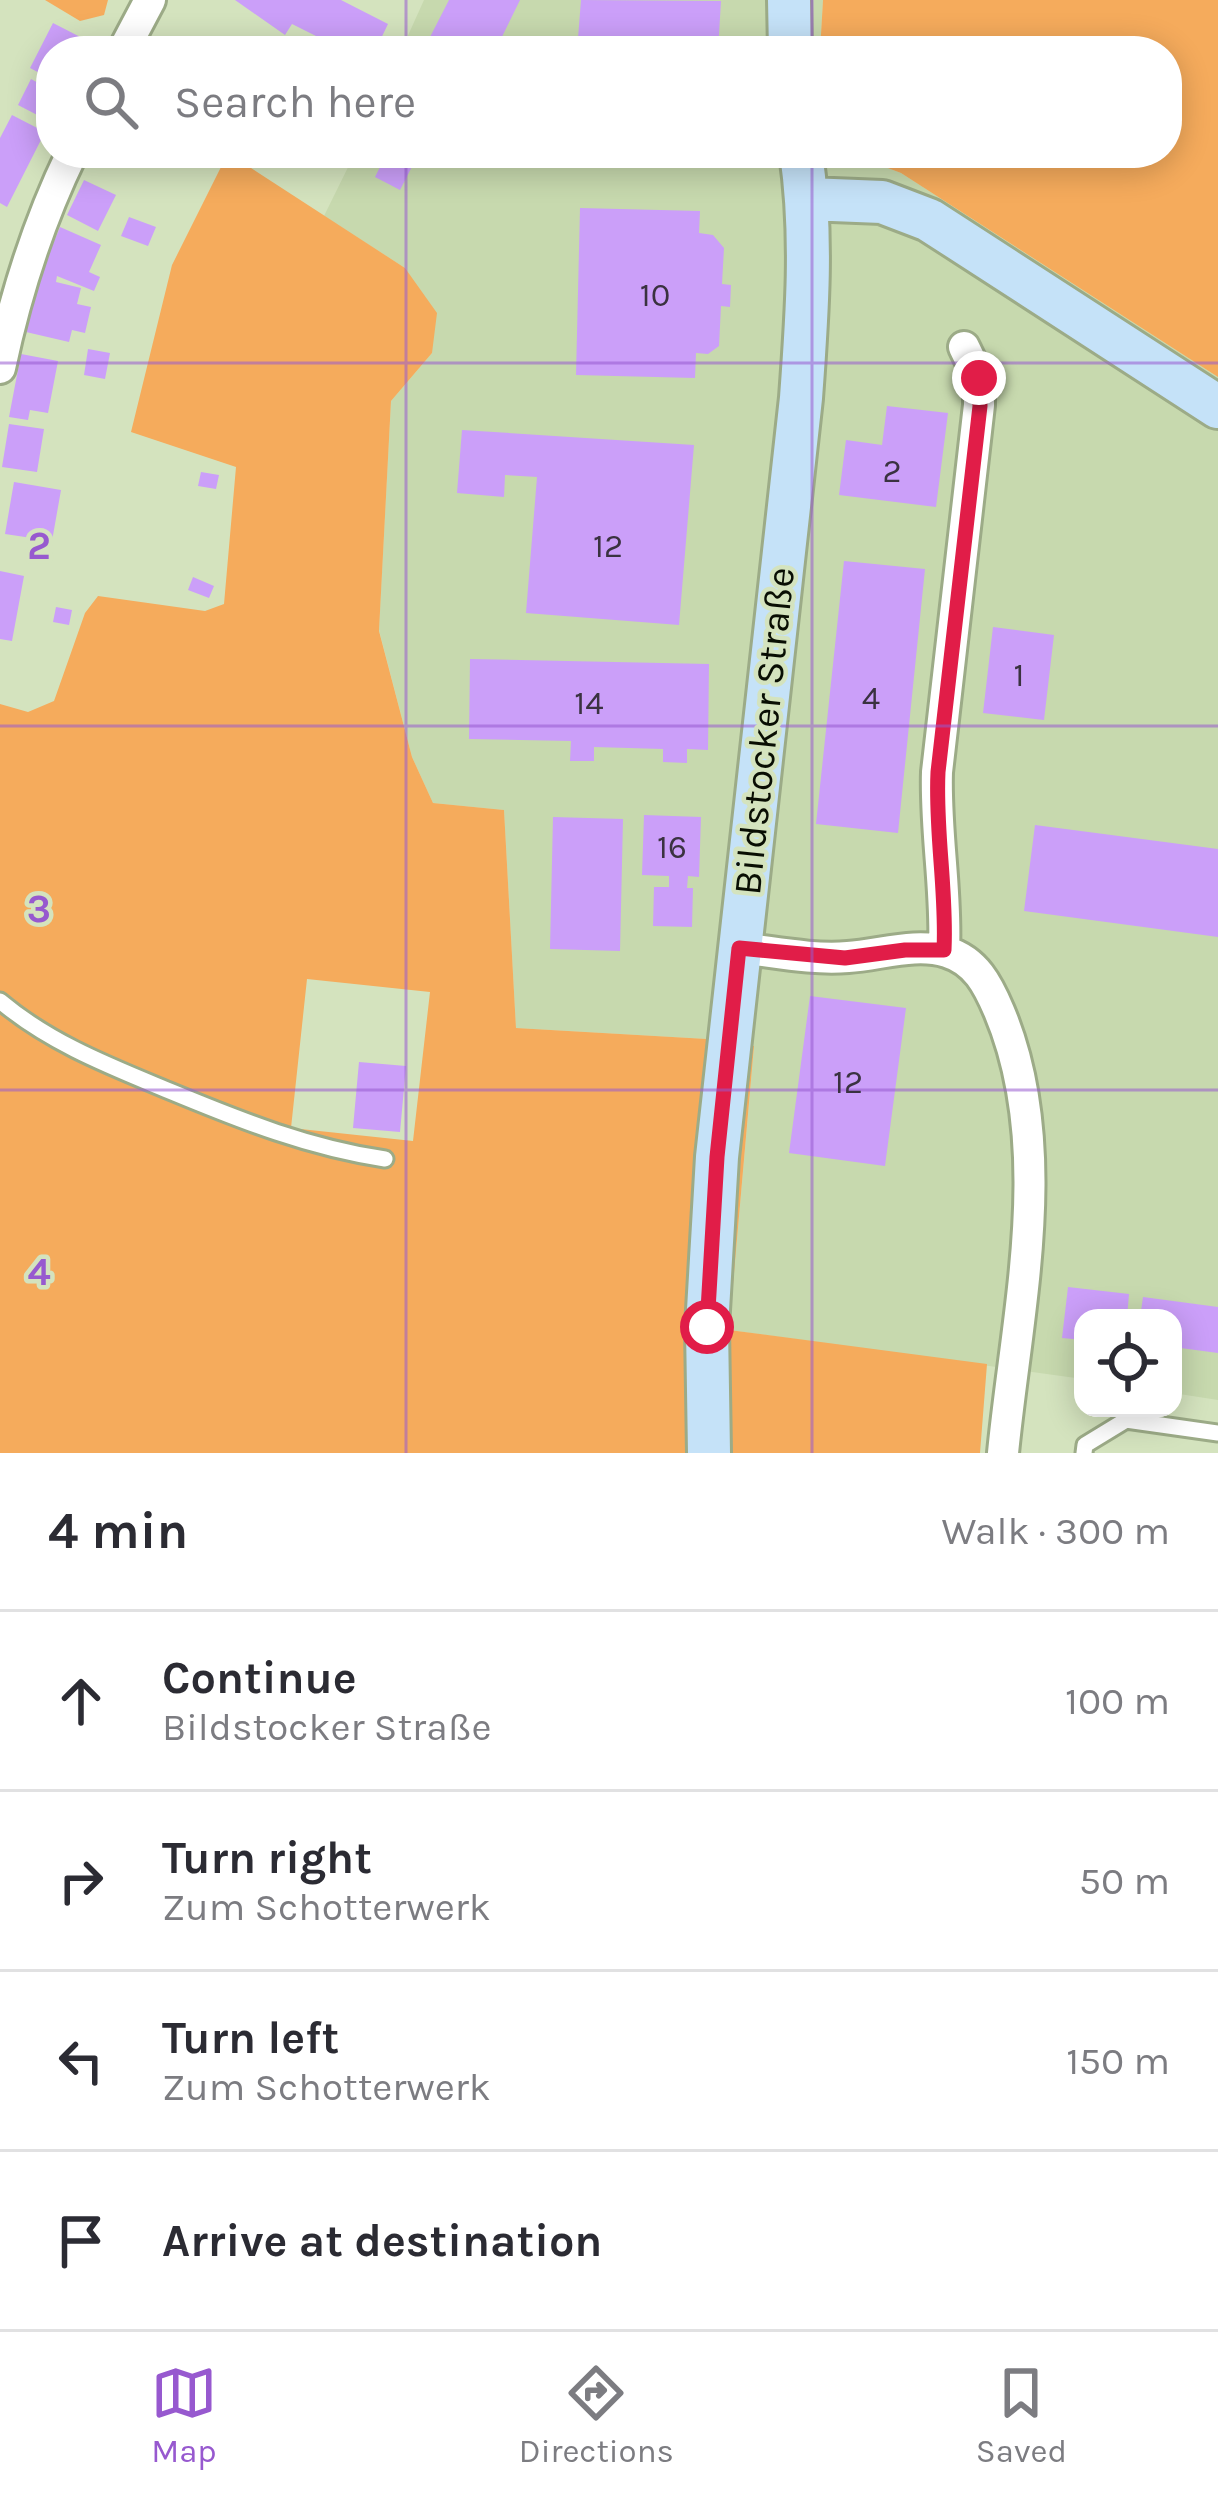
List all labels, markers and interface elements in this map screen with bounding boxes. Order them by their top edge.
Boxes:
search box [36,36,1182,168]
icon: search [78,69,144,135]
text: Search here [174,76,416,128]
house number: 10 [640,276,670,314]
route end [952,351,1006,405]
house number: 2 [882,452,902,490]
text: 2 [27,523,51,569]
house number: 12 [593,527,623,565]
street label: Bildstocker Straße [724,565,804,897]
house number: 1 [1014,656,1024,694]
house number: 4 [862,679,880,717]
house number: 14 [574,684,604,722]
house number: 16 [657,828,687,866]
text: 3 [27,886,51,932]
house number: 12 [833,1063,863,1101]
text: 4 [27,1249,51,1295]
route start [680,1300,734,1354]
map controls [1074,1309,1182,1417]
button: locate [1074,1309,1182,1417]
text: 4 min [48,1501,188,1561]
text: Walk · 300 m [941,1508,1170,1554]
text: Continue [162,1652,357,1704]
icon: ahead [48,1668,114,1734]
text: 100 m [1065,1678,1170,1724]
text: Bildstocker Straße [162,1704,492,1750]
text: Turn right [162,1832,372,1884]
icon: right [48,1848,114,1914]
text: 50 m [1079,1858,1170,1904]
text: Zum Schotterwerk [162,1884,491,1930]
text: Turn left [162,2012,339,2064]
icon: left [48,2028,114,2094]
text: 150 m [1066,2038,1170,2084]
text: Zum Schotterwerk [162,2064,491,2110]
icon: arrive [48,2208,114,2274]
text: Arrive at destination [162,2215,602,2267]
tab: Map [151,2360,217,2470]
tab: Directions [519,2360,674,2470]
tab: Saved [976,2360,1067,2470]

